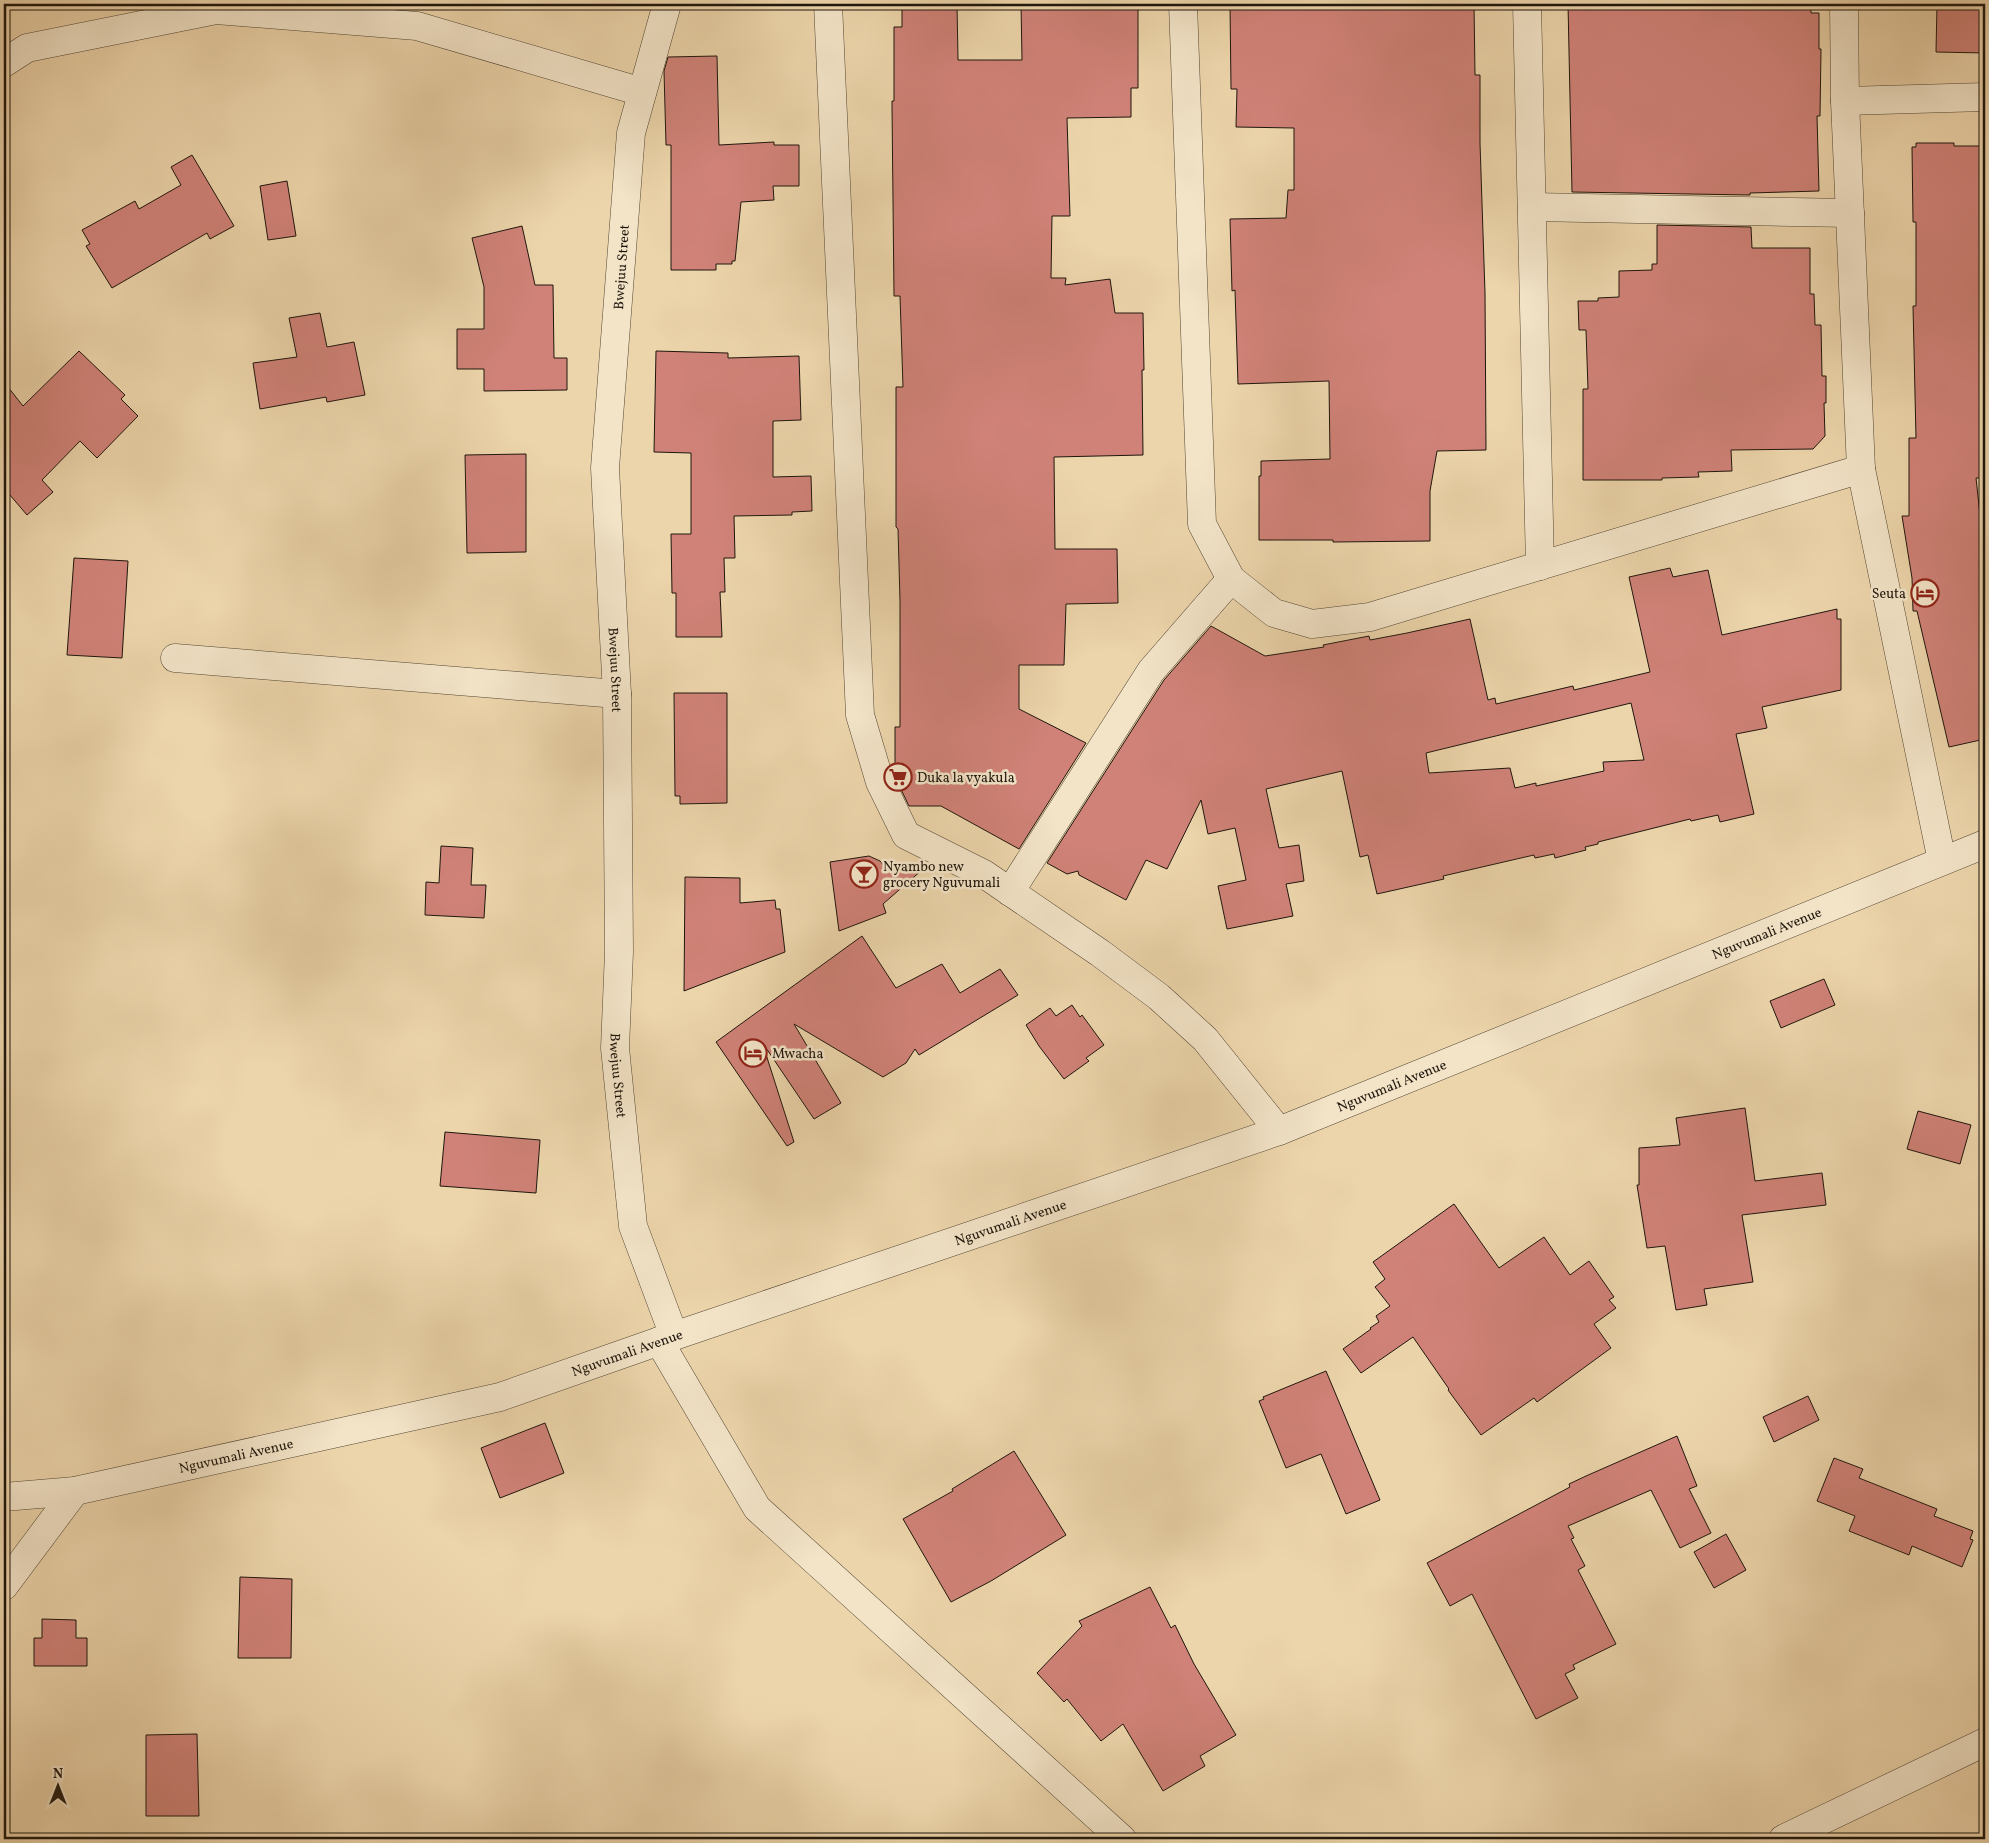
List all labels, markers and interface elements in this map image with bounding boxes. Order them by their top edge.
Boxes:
street label: Bwejuu Street [610,224,635,310]
hotel icon: Seuta [1910,578,1940,608]
place label: Seuta [1872,585,1906,604]
street label: Bwejuu Street [602,627,625,713]
supermarket icon: Duka la vyakula [883,762,913,792]
place label: Duka la vyakula [917,769,1015,788]
place label: Nyambo new grocery Nguvumali [883,858,1000,893]
bar icon: Nyambo new grocery Nguvumali [849,859,879,889]
street label: Nguvumali Avenue [1709,903,1825,965]
street label: Bwejuu Street [604,1033,630,1119]
hotel icon: Mwacha [738,1038,768,1068]
place label: Mwacha [772,1045,823,1064]
street label: Nguvumali Avenue [1334,1056,1450,1117]
street label: Nguvumali Avenue [952,1196,1069,1251]
street label: Nguvumali Avenue [569,1326,686,1382]
street label: Nguvumali Avenue [177,1435,296,1479]
north arrow [32,1760,82,1810]
text: N [53,1765,63,1784]

